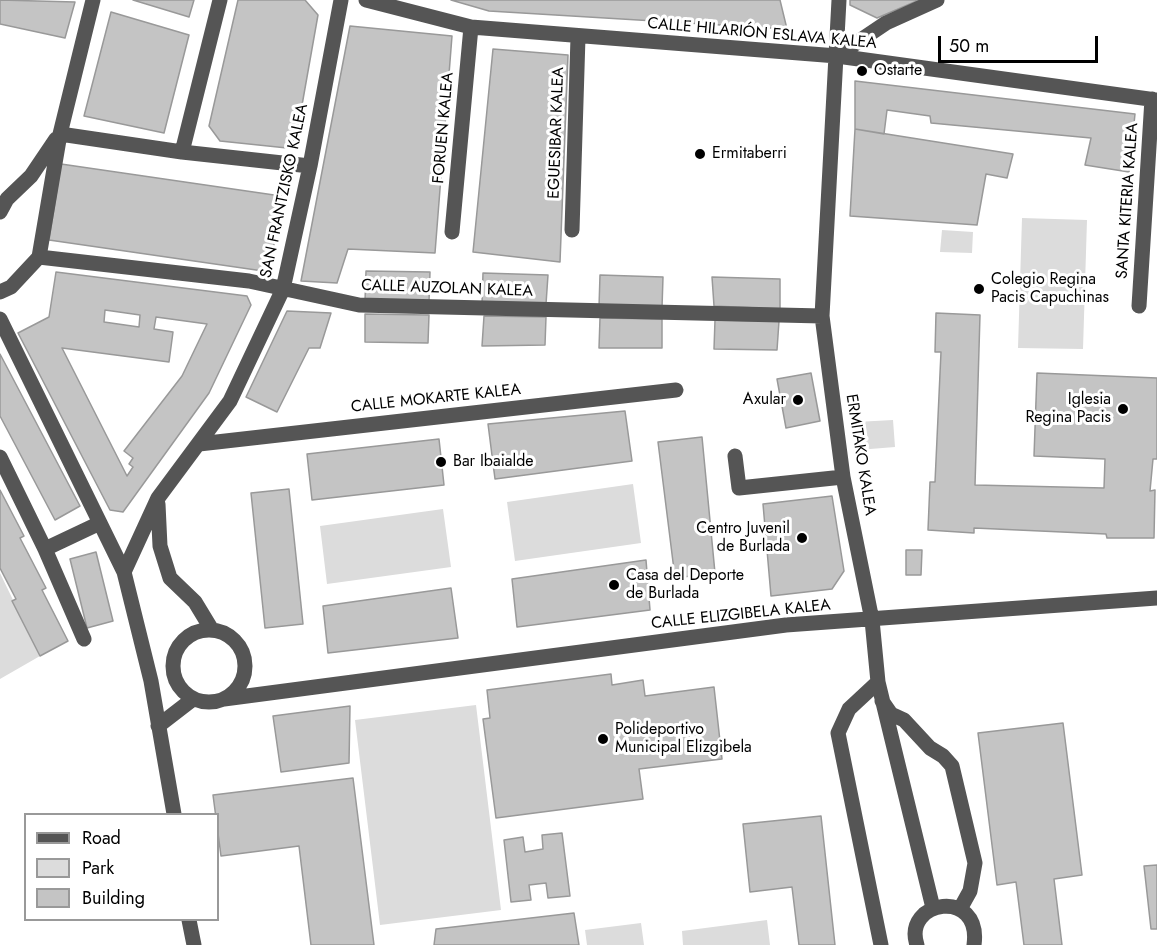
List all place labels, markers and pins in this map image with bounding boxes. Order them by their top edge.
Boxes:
place label: Ostarte [874,61,922,81]
marker: Ostarte [855,64,869,78]
place label: Ermitaberri [712,144,787,164]
marker: Ermitaberri [693,147,707,161]
place label: Colegio Regina Pacis Capuchinas [991,270,1109,308]
marker: Colegio Regina Pacis Capuchinas [972,282,986,296]
place label: Axular [743,390,786,410]
place label: Iglesia Regina Pacis [1025,390,1111,428]
marker: Axular [791,393,805,407]
marker: Iglesia Regina Pacis [1116,402,1130,416]
place label: Bar Ibaialde [453,452,534,472]
marker: Bar Ibaialde [434,455,448,469]
place label: Centro Juvenil de Burlada [696,519,790,557]
marker: Centro Juvenil de Burlada [795,531,809,545]
place label: Casa del Deporte de Burlada [626,566,744,604]
marker: Casa del Deporte de Burlada [607,578,621,592]
place label: Polideportivo Municipal Elizgibela [615,720,752,758]
marker: Polideportivo Municipal Elizgibela [596,732,610,746]

